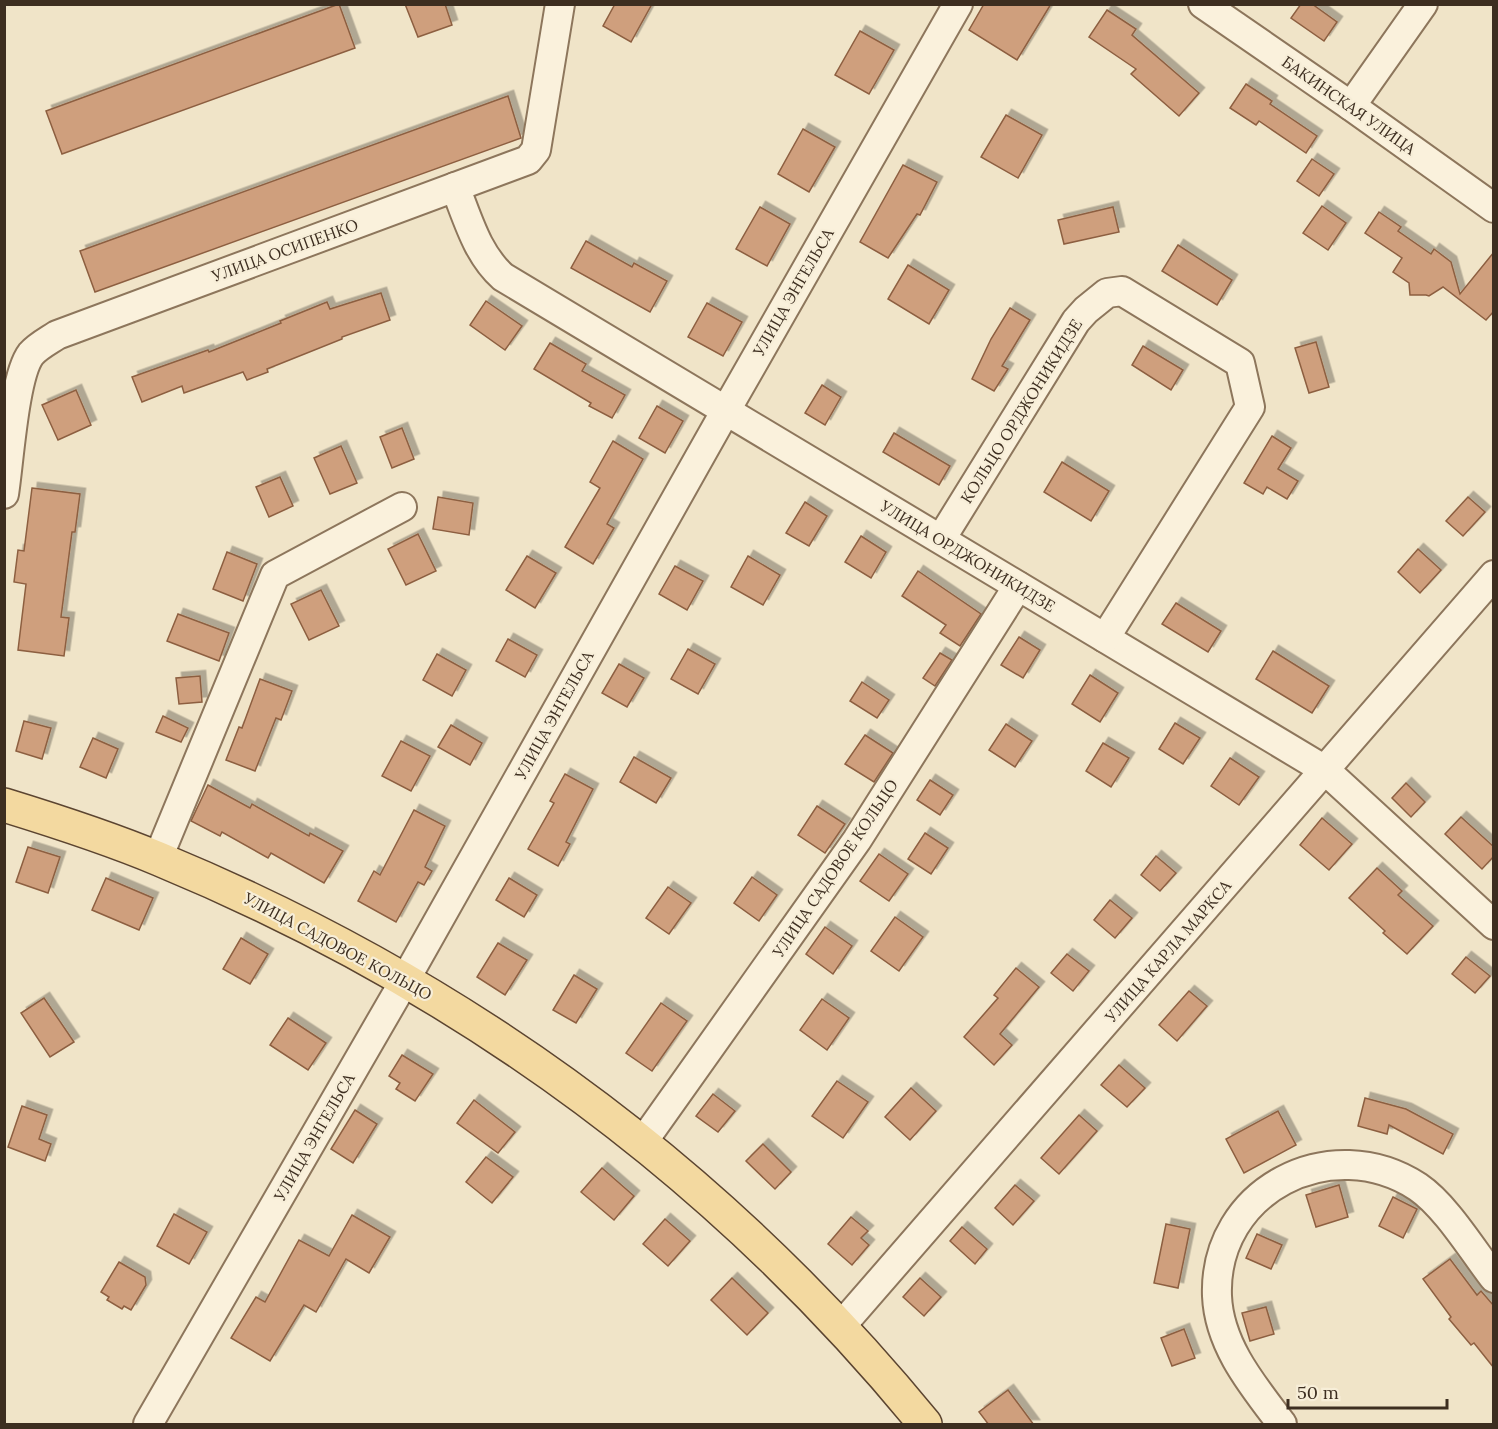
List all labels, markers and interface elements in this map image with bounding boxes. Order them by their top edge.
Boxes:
street label: БАКИНСКАЯ УЛИЦА [1278,51,1420,159]
street label: УЛИЦА ОСИПЕНКО [208,214,361,286]
street label: УЛИЦА ЭНГЕЛЬСА [748,224,838,360]
street label: КОЛЬЦО ОРДЖОНИКИДЗЕ [956,315,1086,507]
street label: УЛИЦА ОРДЖОНИКИДЗЕ [876,495,1059,616]
street label: УЛИЦА ЭНГЕЛЬСА [510,646,598,784]
street label: УЛИЦА САДОВОЕ КОЛЬЦО [767,775,902,962]
street label: УЛИЦА КАРЛА МАРКСА [1100,875,1236,1027]
street label: УЛИЦА САДОВОЕ КОЛЬЦО [240,887,435,1004]
street label: УЛИЦА ЭНГЕЛЬСА [269,1069,359,1205]
scale bar [1288,1372,1447,1410]
text: 50 m [1297,1381,1339,1404]

